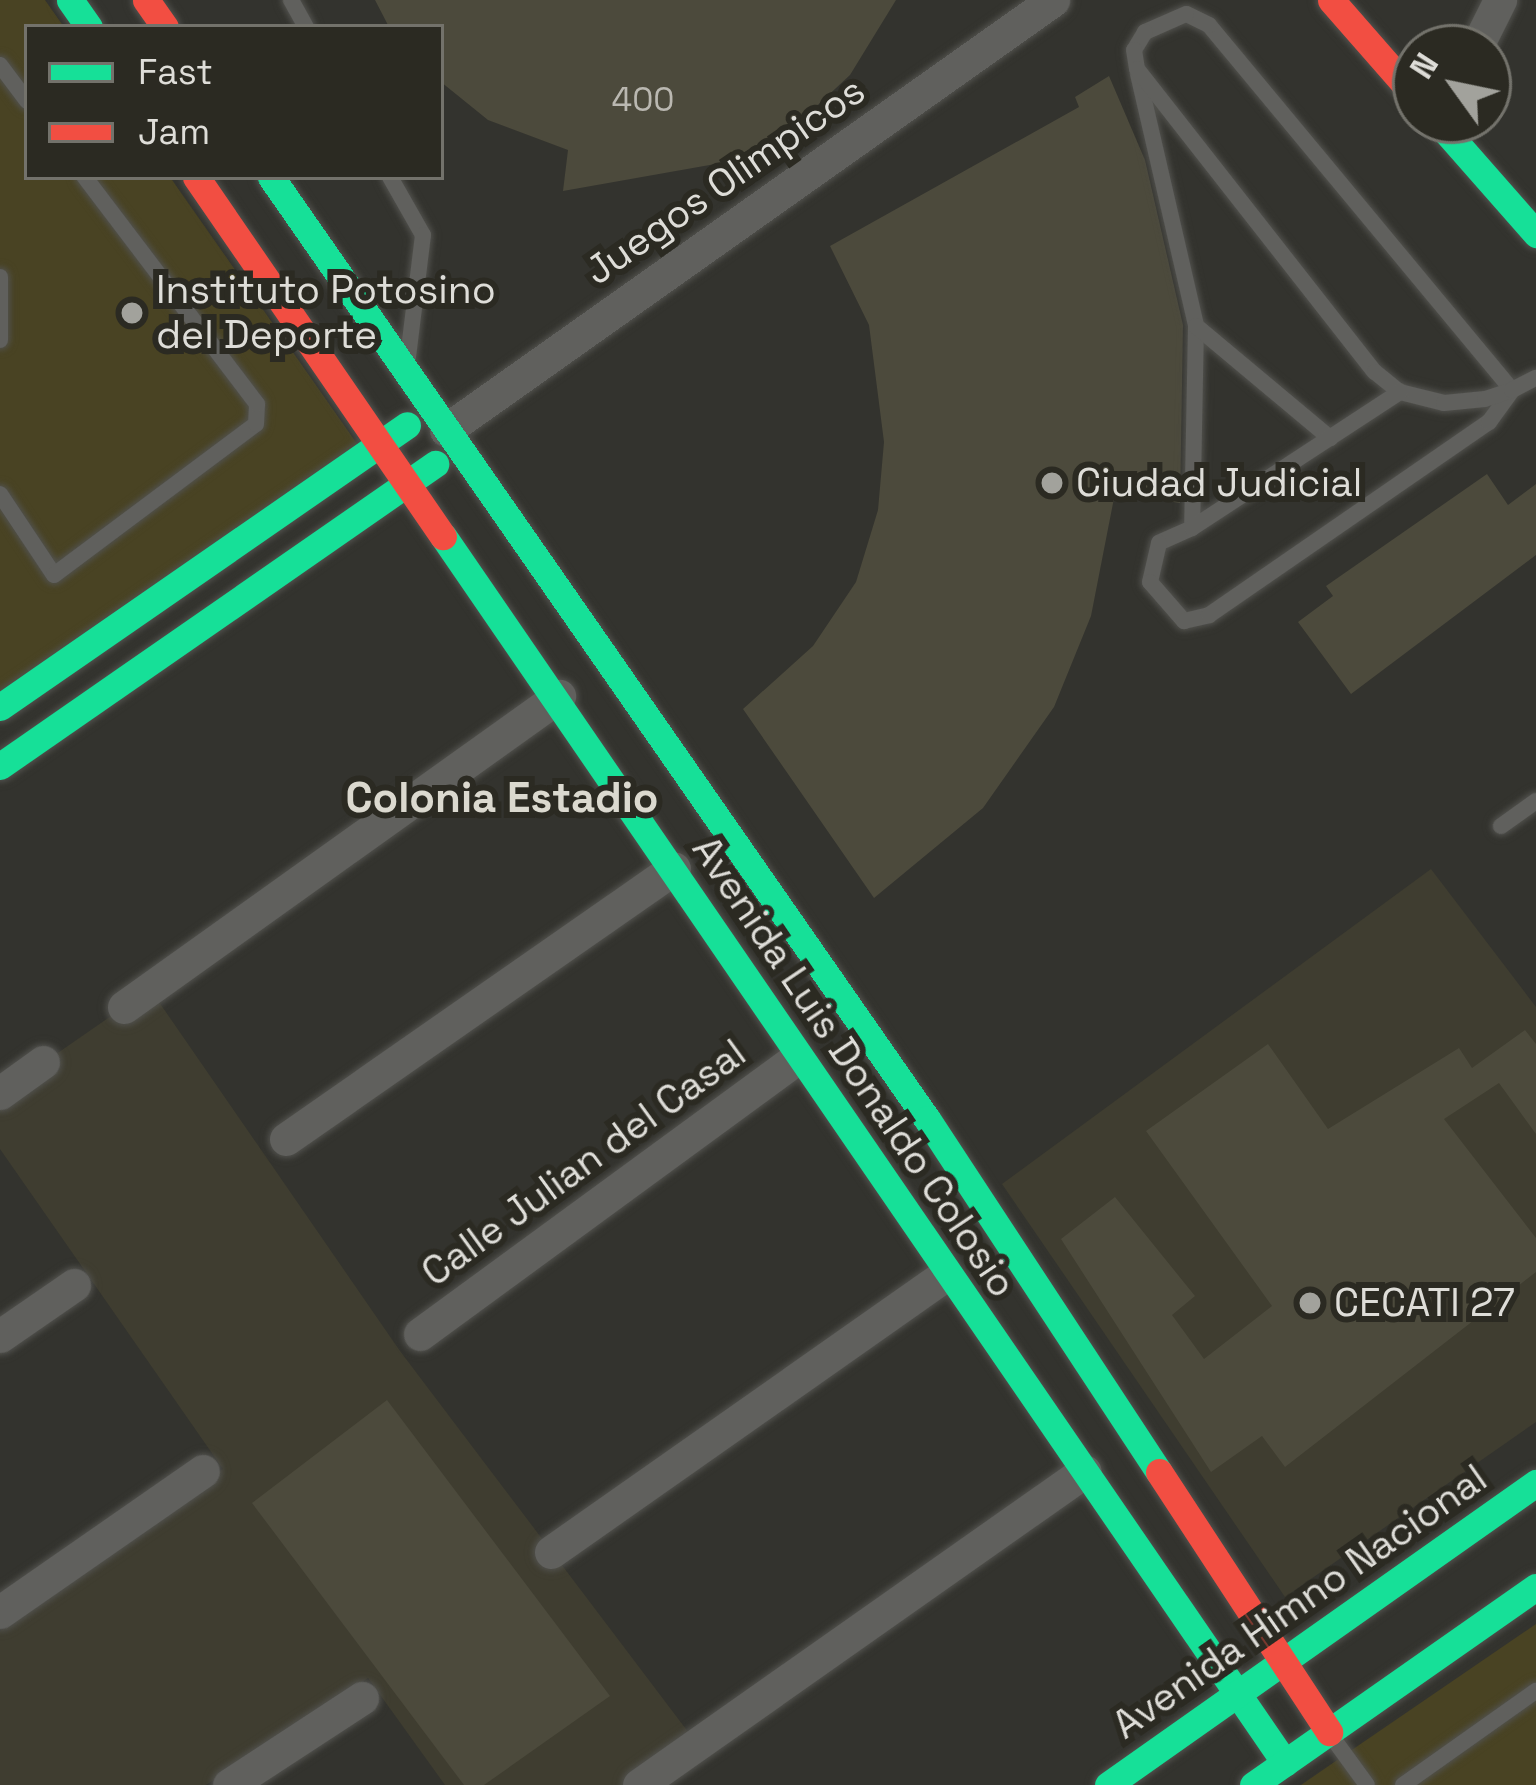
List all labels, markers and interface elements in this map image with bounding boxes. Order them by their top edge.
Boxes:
legend [24,24,444,180]
north arrow [1392,24,1512,144]
text: N [1401,45,1448,87]
text: Fast [138,49,213,95]
street label: Juegos Olimpicos [576,67,874,295]
house number: 400 [612,81,674,121]
text: Jam [138,109,210,155]
place label: Instituto Potosino del Deporte [156,268,496,359]
marker: Instituto Potosino del Deporte [119,300,145,326]
place label: Ciudad Judicial [1076,460,1362,506]
marker: Ciudad Judicial [1039,470,1065,496]
district label: Colonia Estadio [345,773,659,823]
street label: Avenida Luis Donaldo Colosio [682,828,1026,1306]
street label: Calle Julian del Casal [413,1030,755,1296]
place label: CECATI 27 [1334,1280,1515,1326]
marker: CECATI 27 [1297,1290,1323,1316]
street label: Avenida Himno Nacional [1104,1455,1496,1749]

